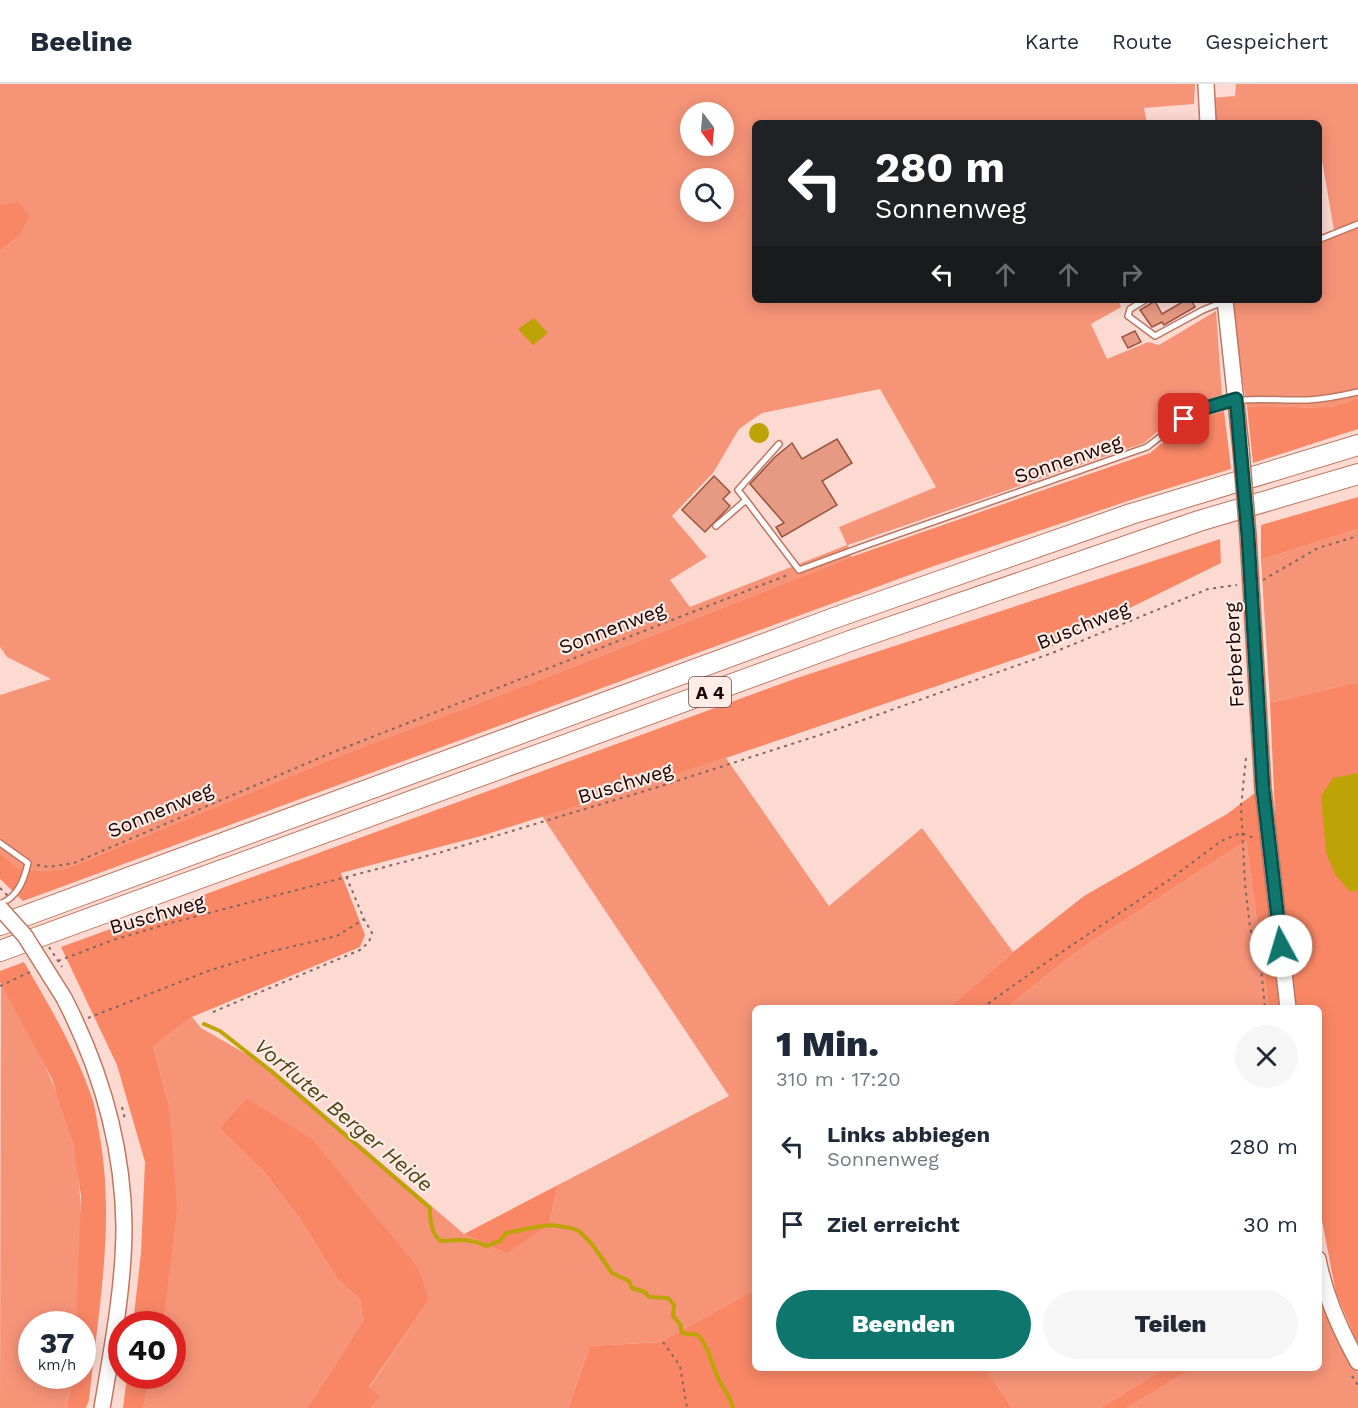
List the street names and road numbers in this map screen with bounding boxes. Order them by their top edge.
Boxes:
street label: Sonnenweg [1011,429,1125,489]
street label: Buschweg [1033,595,1133,654]
street label: Sonnenweg [555,597,669,659]
street label: Ferberberg [1219,601,1249,708]
road number: A 4 [689,677,731,707]
street label: Buschweg [575,757,676,809]
street label: Sonnenweg [104,777,217,843]
street label: Buschweg [107,889,208,939]

